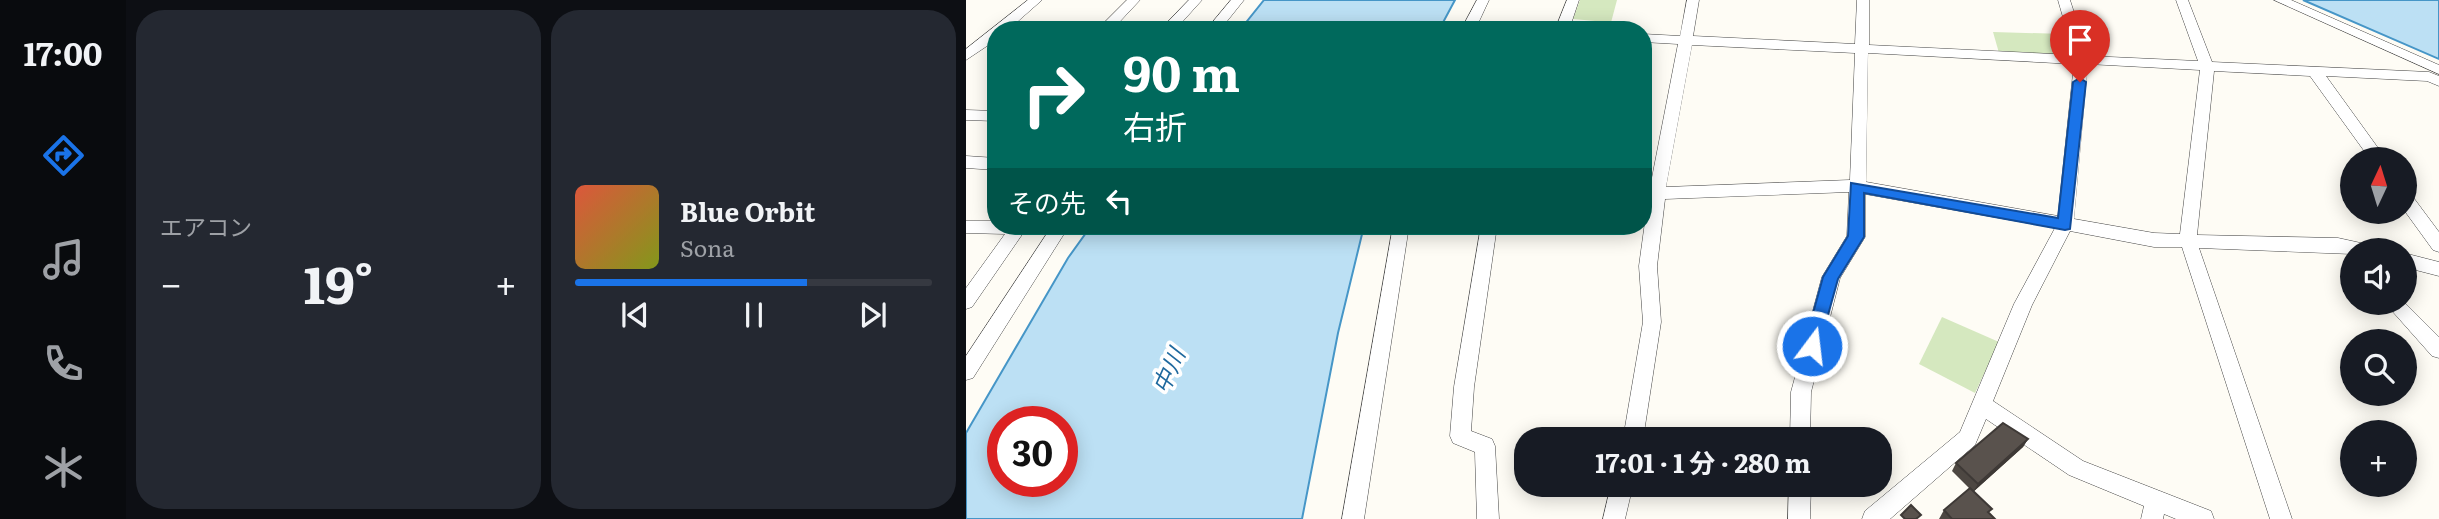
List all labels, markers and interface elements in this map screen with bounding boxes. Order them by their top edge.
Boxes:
pin [2050,10,2110,82]
icon: arrive [2061,21,2099,59]
text: 17:00 [23,28,103,76]
text: 90 m [1123,34,1240,107]
icon: right [1008,49,1099,140]
text: 右折 [1123,101,1187,149]
icon: directions [39,131,88,180]
north arrow [2340,147,2417,224]
map controls [2340,147,2417,497]
text: その先 [1008,182,1086,221]
icon: left [1100,182,1138,220]
text: Blue Orbit [680,191,815,230]
text: エアコン [160,209,252,243]
text: Sona [680,230,735,264]
icon: music [39,235,88,284]
button: sound [2340,238,2417,315]
text: 19° [304,243,373,320]
text: − [160,253,182,310]
text: + [495,253,517,310]
icon: previous [616,296,654,334]
icon: pause [735,296,773,334]
icon: next [854,296,892,334]
position arrow [1775,309,1849,383]
button: search [2340,329,2417,406]
icon: phone [39,339,88,388]
water label: 中川 [1142,340,1193,398]
speed limit sign: 30 [987,406,1078,497]
button: + [2340,420,2417,497]
text: 17:01 · 1 分 · 280 m [1595,442,1811,481]
icon: climate [39,443,88,492]

